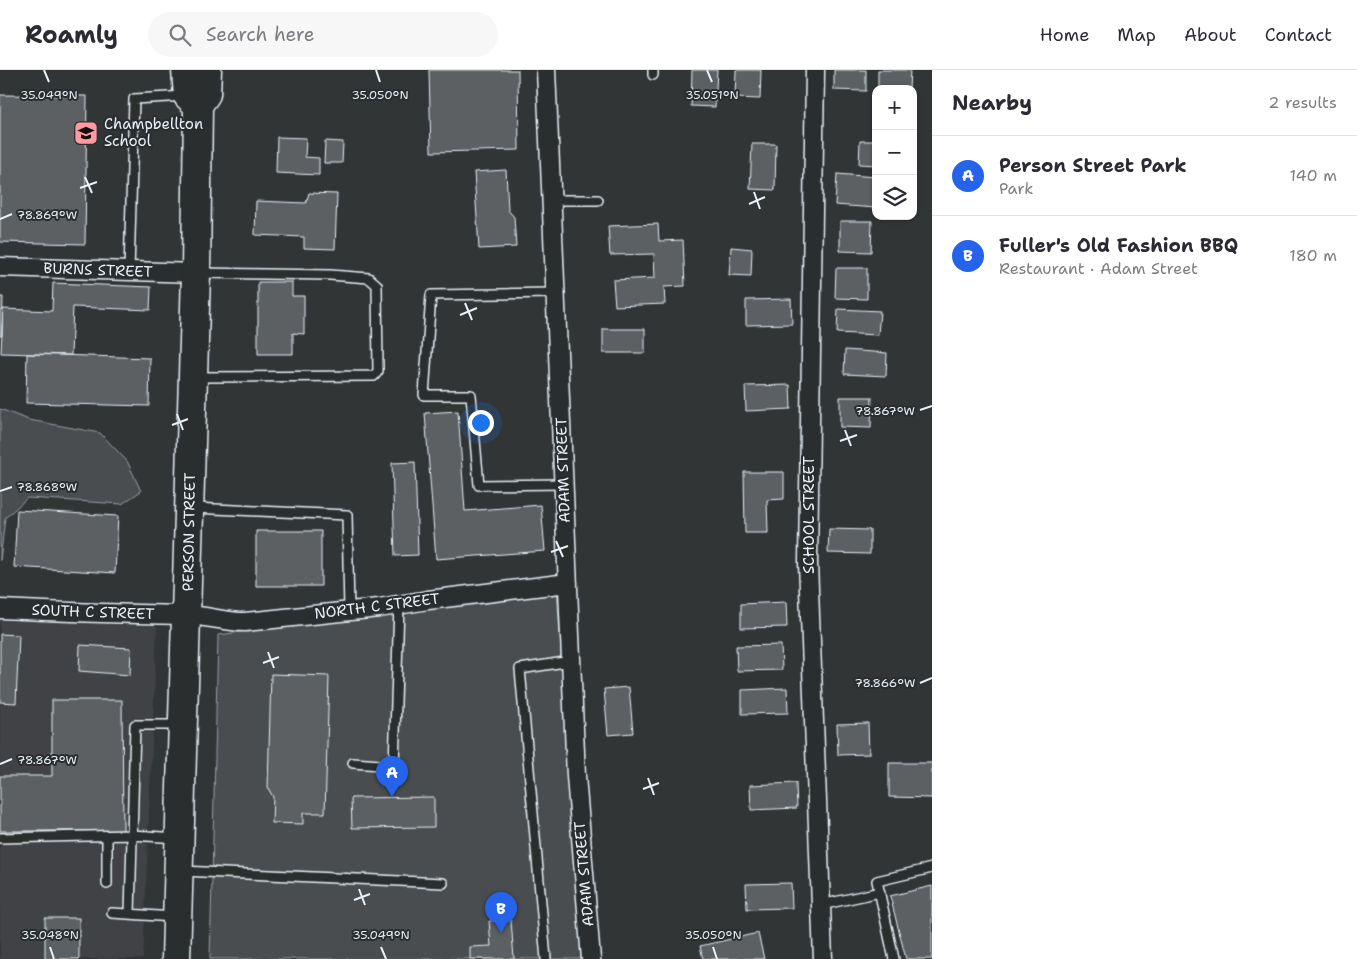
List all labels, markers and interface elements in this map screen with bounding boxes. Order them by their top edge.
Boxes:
search box [148,12,498,57]
text: Roamly [25,19,118,51]
icon: search [166,21,194,49]
text: Search here [206,22,315,47]
text: Home [1040,23,1089,47]
text: Map [1117,23,1156,47]
text: About [1184,23,1237,47]
text: Contact [1265,23,1332,47]
map controls [872,85,917,220]
button: + [872,85,917,130]
text: 35.049°N [20,87,78,103]
text: 35.050°N [351,87,409,103]
text: 35.051°N [685,87,739,103]
text: Nearby [952,89,1032,117]
text: 2 results [1268,92,1337,113]
place label: Champbellton School [104,114,203,151]
school or university icon: Champbellton School [73,120,99,146]
button: − [872,130,917,175]
text: Person Street Park [999,153,1187,178]
text: A [962,165,974,186]
text: 140 m [1290,165,1337,186]
button: layers [872,175,917,220]
text: Park [999,178,1033,199]
text: 78.869°W [17,207,77,223]
text: Fuller's Old Fashion BBQ [999,233,1238,258]
text: B [963,245,973,266]
text: 180 m [1289,245,1337,266]
street label: BURNS STREET [43,258,153,282]
text: Restaurant · Adam Street [999,258,1198,279]
text: 78.867°W [855,403,915,419]
your location [468,410,494,436]
street label: ADAM STREET [551,417,575,523]
street label: SCHOOL STREET [799,456,819,574]
street label: PERSON STREET [178,473,200,591]
text: 78.868°W [17,479,77,495]
street label: NORTH C STREET [313,588,441,624]
street label: SOUTH C STREET [31,600,155,624]
text: 78.866°W [855,675,915,691]
text: 78.867°W [17,752,77,768]
pin: A [376,756,408,797]
street label: ADAM STREET [569,820,599,928]
pin: B [485,892,517,933]
text: 35.048°N [21,927,79,943]
text: 35.049°N [352,927,410,943]
text: 35.050°N [684,927,742,943]

